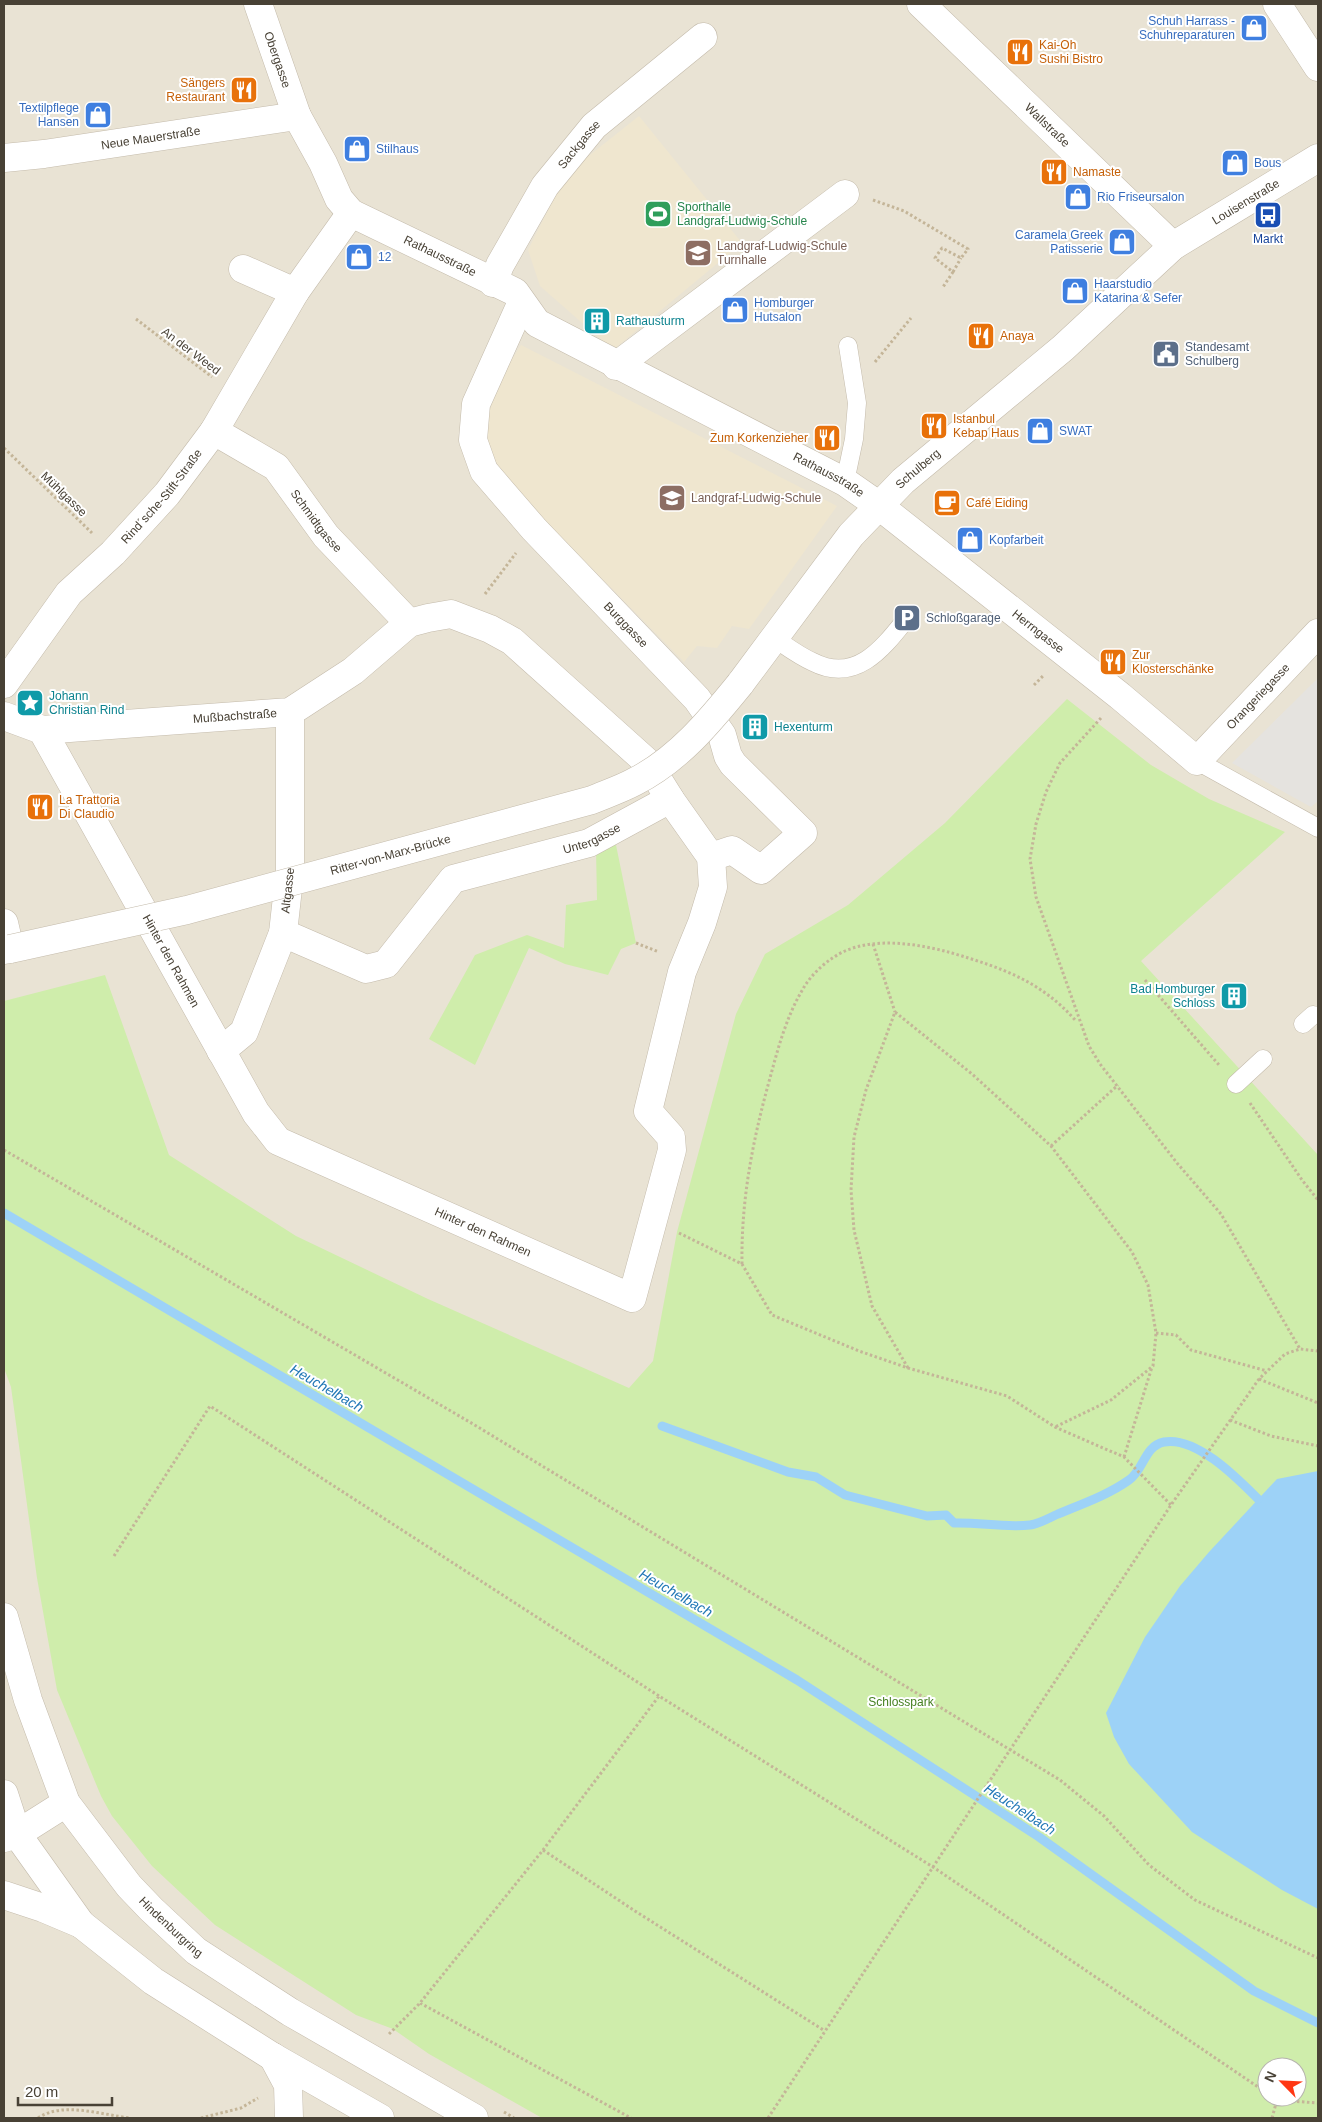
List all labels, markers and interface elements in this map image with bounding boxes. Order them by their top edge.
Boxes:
shop icon: Schuh Harrass - Schuhreparaturen [1239,13,1269,43]
place label: Schuh Harrass - Schuhreparaturen [1139,14,1235,42]
street label: Obergasse [261,30,294,90]
restaurant icon: Kai-Oh Sushi Bistro [1005,37,1035,67]
place label: Kai-Oh Sushi Bistro [1039,38,1103,66]
restaurant icon: Sängers Restaurant [229,75,259,105]
place label: Sängers Restaurant [166,76,226,104]
shop icon: Textilpflege Hansen [83,100,113,130]
street label: Wallstraße [1022,100,1073,150]
place label: Textilpflege Hansen [19,101,79,129]
street label: Sackgasse [555,117,603,172]
street label: Neue Mauerstraße [100,124,201,152]
shop icon: Stilhaus [342,134,372,164]
place label: Stilhaus [376,142,419,156]
shop icon: Bous [1220,148,1250,178]
place label: Bous [1254,156,1281,170]
restaurant icon: Namaste [1039,157,1069,187]
place label: Namaste [1073,165,1121,179]
street label: Louisenstraße [1210,176,1282,228]
shop icon: Rio Friseursalon [1063,182,1093,212]
place label: Rio Friseursalon [1097,190,1184,204]
sports icon: Sporthalle Landgraf-Ludwig-Schule [643,199,673,229]
place label: Sporthalle Landgraf-Ludwig-Schule [677,200,807,228]
bus stop icon: Markt [1253,200,1283,230]
shop icon: Caramela Greek Patisserie [1107,227,1137,257]
place label: Caramela Greek Patisserie [1015,228,1104,256]
street label: Rathausstraße [402,232,479,279]
place label: Markt [1253,232,1284,246]
school or university icon: Landgraf-Ludwig-Schule Turnhalle [683,238,713,268]
place label: Landgraf-Ludwig-Schule Turnhalle [717,239,847,267]
shop icon: 12 [344,242,374,272]
place label: 12 [378,250,392,264]
shop icon: Haarstudio Katarina & Sefer [1060,276,1090,306]
place label: Haarstudio Katarina & Sefer [1094,277,1182,305]
shop icon: Homburger Hutsalon [720,295,750,325]
place label: Homburger Hutsalon [754,296,814,324]
building icon: Rathausturm [582,306,612,336]
place label: Rathausturm [616,314,685,328]
restaurant icon: Anaya [966,321,996,351]
street label: An der Weed [159,324,223,378]
place label: Anaya [1000,329,1034,343]
public building icon: Standesamt Schulberg [1151,339,1181,369]
place label: Standesamt Schulberg [1185,340,1250,368]
restaurant icon: Istanbul Kebap Haus [919,411,949,441]
place label: Istanbul Kebap Haus [953,412,1019,440]
shop icon: SWAT [1025,416,1055,446]
restaurant icon: Zum Korkenzieher [812,423,842,453]
place label: SWAT [1059,424,1093,438]
place label: Zum Korkenzieher [710,431,808,445]
street label: Rind´sche-Stift-Straße [118,446,205,546]
street label: Schulberg [893,446,943,491]
street label: Rathausstraße [791,450,867,500]
street label: Mühlgasse [38,469,90,519]
school or university icon: Landgraf-Ludwig-Schule [657,483,687,513]
street label: Schmidtgasse [288,487,345,555]
cafe icon: Café Eiding [932,488,962,518]
place label: Landgraf-Ludwig-Schule [691,491,821,505]
place label: Café Eiding [966,496,1028,510]
shop icon: Kopfarbeit [955,525,985,555]
place label: Kopfarbeit [989,533,1044,547]
street label: Burggasse [601,599,651,651]
parking icon: Schloßgarage [892,603,922,633]
street label: Herrngasse [1009,607,1067,656]
place label: Schloßgarage [926,611,1001,625]
restaurant icon: Zur Klosterschänke [1098,647,1128,677]
place label: Zur Klosterschänke [1132,648,1214,676]
street label: Orangeriegasse [1224,660,1293,732]
place icon: Johann Christian Rind [15,688,45,718]
place label: Johann Christian Rind [49,689,124,717]
street label: Mußbachstraße [193,706,278,726]
building icon: Hexenturm [740,712,770,742]
place label: Hexenturm [774,720,833,734]
restaurant icon: La Trattoria Di Claudio [25,792,55,822]
place label: La Trattoria Di Claudio [59,793,120,821]
street label: Untergasse [561,820,623,857]
street label: Ritter-von-Marx-Brücke [329,832,452,878]
street label: Altgasse [278,867,297,914]
street label: Hinter den Rahmen [140,912,202,1010]
building icon: Bad Homburger Schloss [1219,981,1249,1011]
place label: Bad Homburger Schloss [1130,982,1215,1010]
street label: Hinter den Rahmen [433,1204,533,1260]
water label: Heuchelbach [288,1361,367,1415]
water label: Heuchelbach [637,1566,716,1620]
park label: Schlosspark [868,1695,935,1709]
water label: Heuchelbach [981,1780,1059,1838]
street label: Hindenburgring [136,1894,205,1960]
north arrow [1257,2057,1307,2107]
text: N [1261,2069,1279,2085]
scale bar [18,2074,111,2106]
text: 20 m [25,2083,58,2100]

